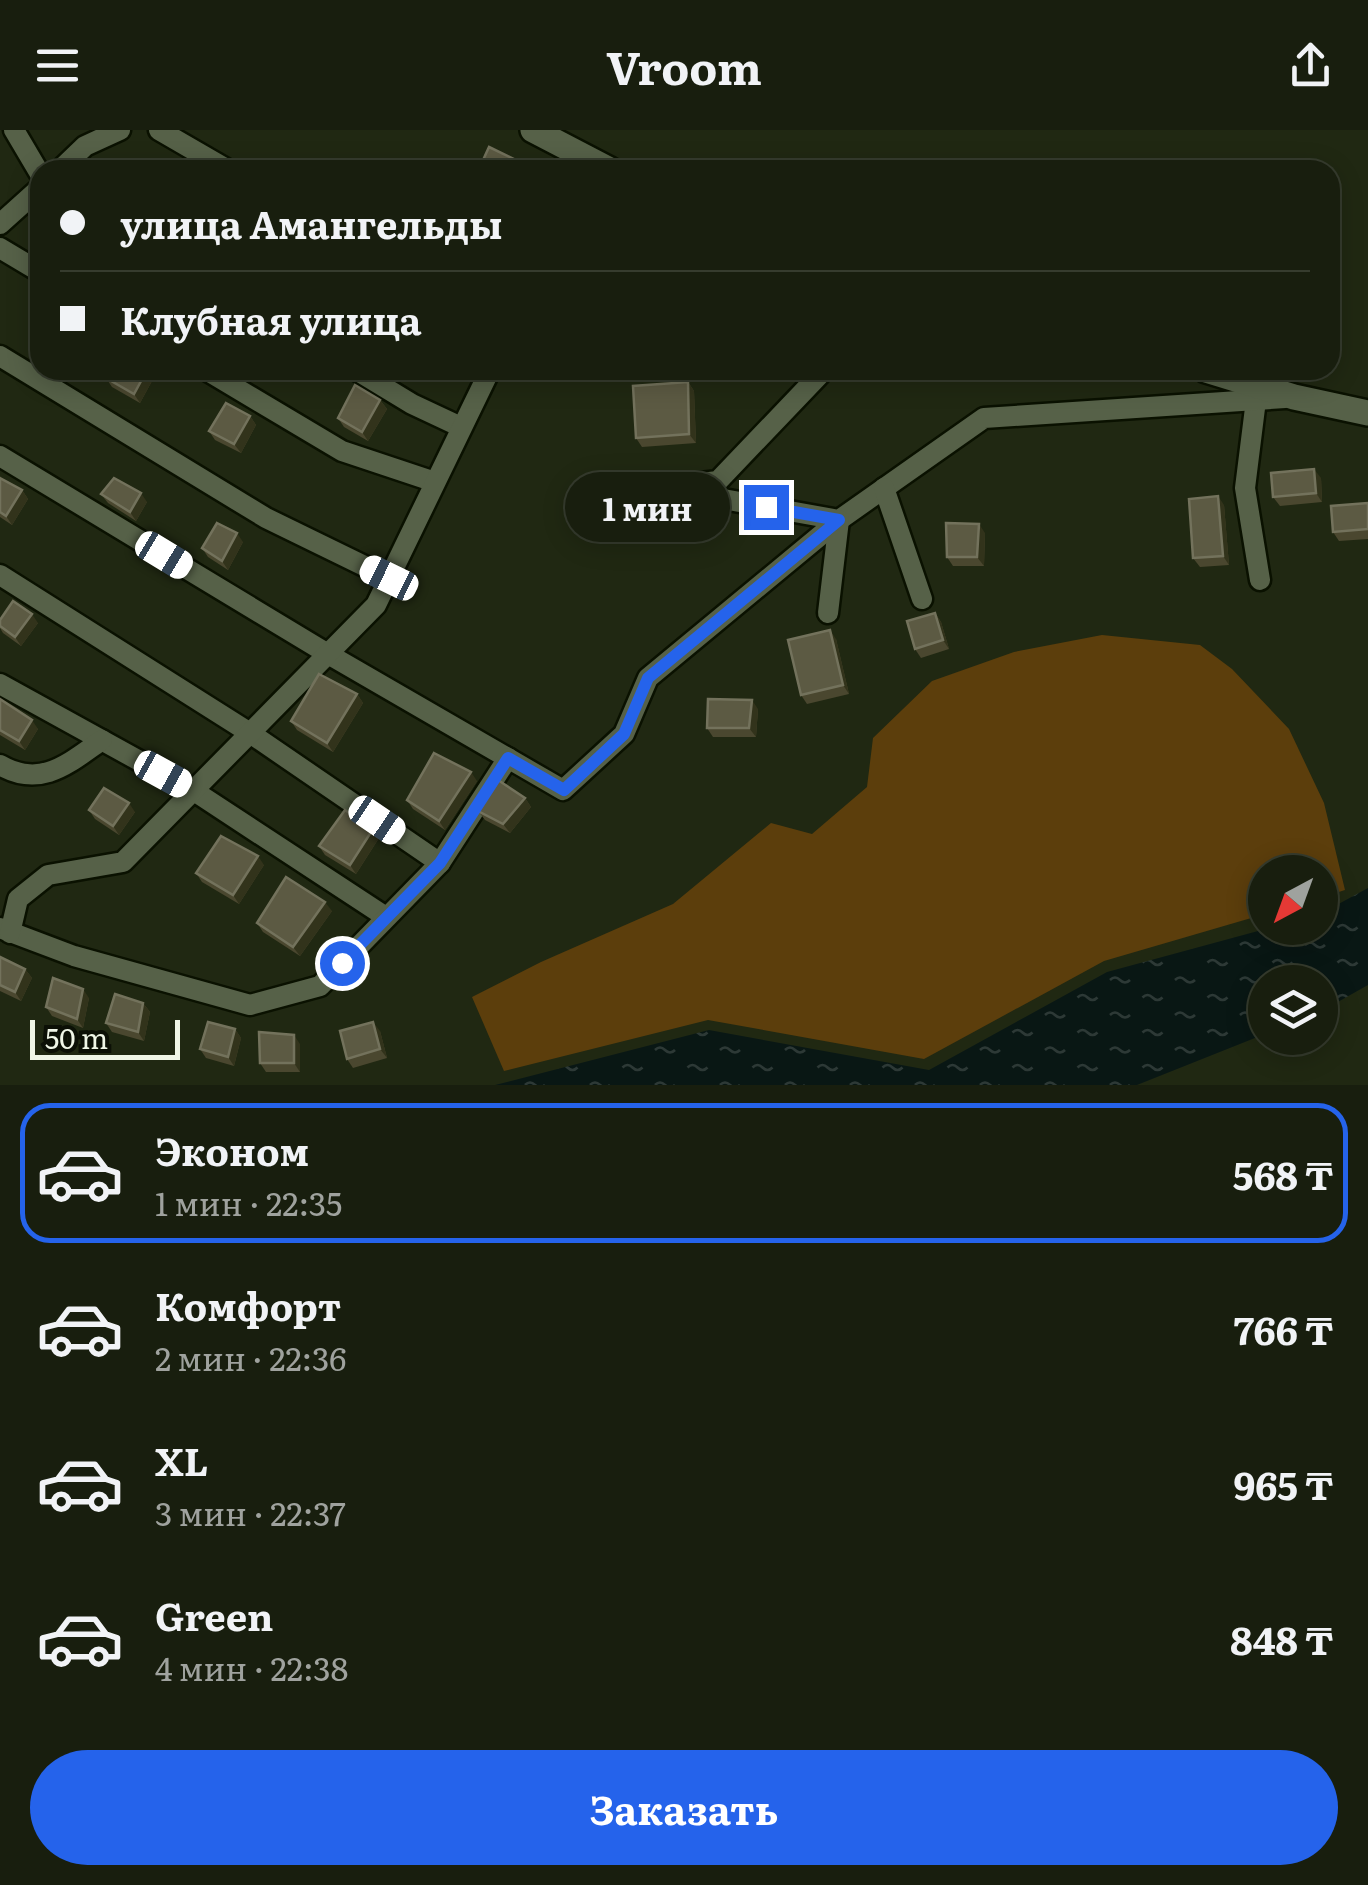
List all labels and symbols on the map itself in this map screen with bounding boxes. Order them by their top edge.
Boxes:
callout: 1 мин [566,472,731,542]
route end [744,485,789,530]
car [131,527,197,583]
car [355,551,423,605]
car [129,746,197,802]
car [344,791,410,849]
north arrow [1248,855,1338,945]
route start [320,941,365,986]
scale bar [30,1015,180,1060]

